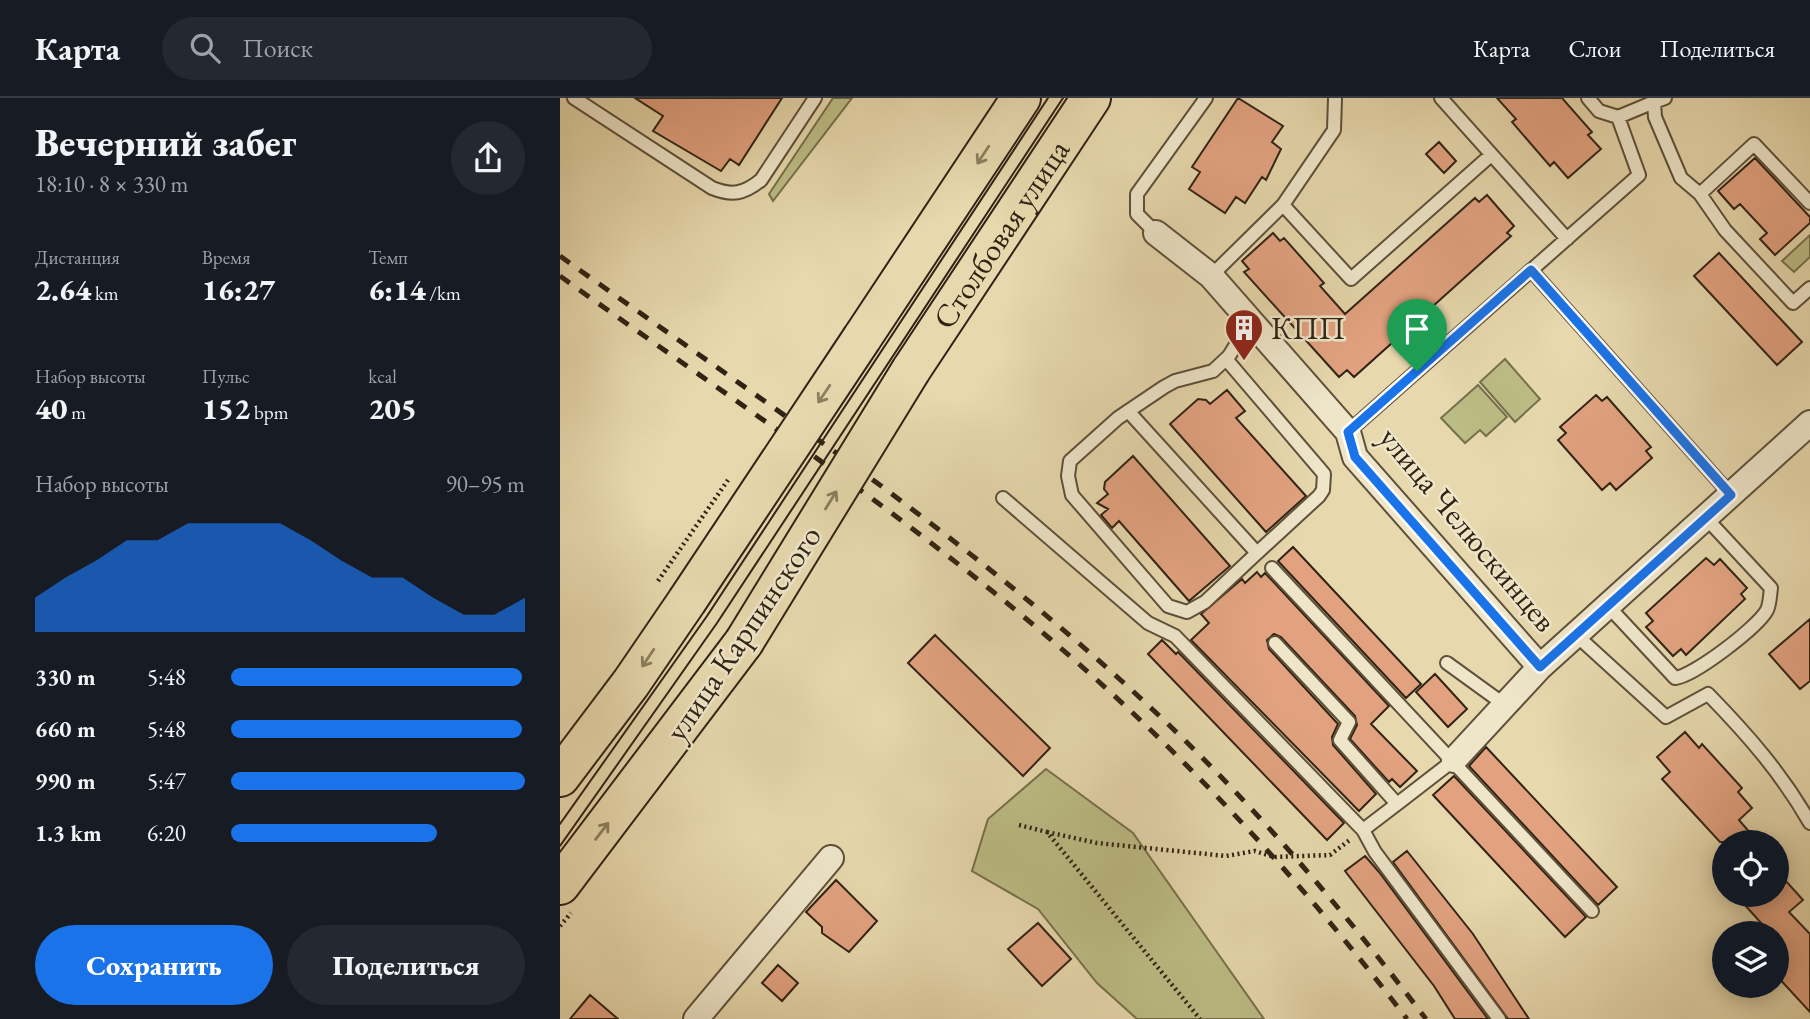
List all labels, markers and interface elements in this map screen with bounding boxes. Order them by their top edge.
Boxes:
search box [162,17,652,80]
text: Карта [35,27,120,70]
icon: search [186,29,224,67]
text: Поиск [242,31,313,65]
text: Карта [1473,33,1530,64]
text: Слои [1568,33,1622,64]
text: Поделиться [1660,33,1775,64]
text: Вечерний забег [35,118,296,167]
button: share [451,121,525,195]
street label: Столбовая улица [923,131,1079,337]
one-way arrow [976,145,990,164]
text: 18:10 · 8 × 330 m [35,169,188,199]
text: Дистанция [35,245,120,270]
text: Время [202,245,250,270]
text: Темп [368,245,408,270]
text: 2.64 [35,270,91,309]
text: 16:27 [202,270,275,309]
text: 6:14 [368,270,426,309]
text: km [91,281,119,306]
text: /km [426,281,461,306]
pin [1387,299,1447,371]
building icon: КПП [1223,307,1265,362]
place label: КПП [1271,307,1345,349]
icon: arrive [1398,310,1436,348]
text: Набор высоты [35,364,146,389]
text: Пульс [202,364,250,389]
text: kcal [368,364,397,389]
one-way arrow [817,384,831,404]
text: 40 [35,389,67,428]
text: 152 [202,389,250,428]
text: 205 [368,389,417,428]
text: m [67,400,86,425]
text: bpm [250,400,289,425]
street label: улица Челюскинцев [1370,418,1566,640]
text: Набор высоты [35,469,169,499]
text: 90–95 m [446,469,525,499]
one-way arrow [824,491,838,511]
street label: улица Карпинского [655,517,831,749]
one-way arrow [641,647,655,667]
text: 330 m [35,662,96,692]
text: 5:48 [147,662,186,692]
text: 660 m [35,714,96,744]
text: 5:48 [147,714,186,744]
text: 990 m [35,766,96,796]
text: 5:47 [147,766,186,796]
text: 1.3 km [35,818,102,848]
text: 6:20 [147,818,186,848]
one-way arrow [594,823,609,841]
map controls [1712,830,1789,998]
button: locate [1712,830,1789,907]
button: layers [1712,921,1789,998]
button: Сохранить [35,925,273,1005]
button: Поделиться [287,925,525,1005]

